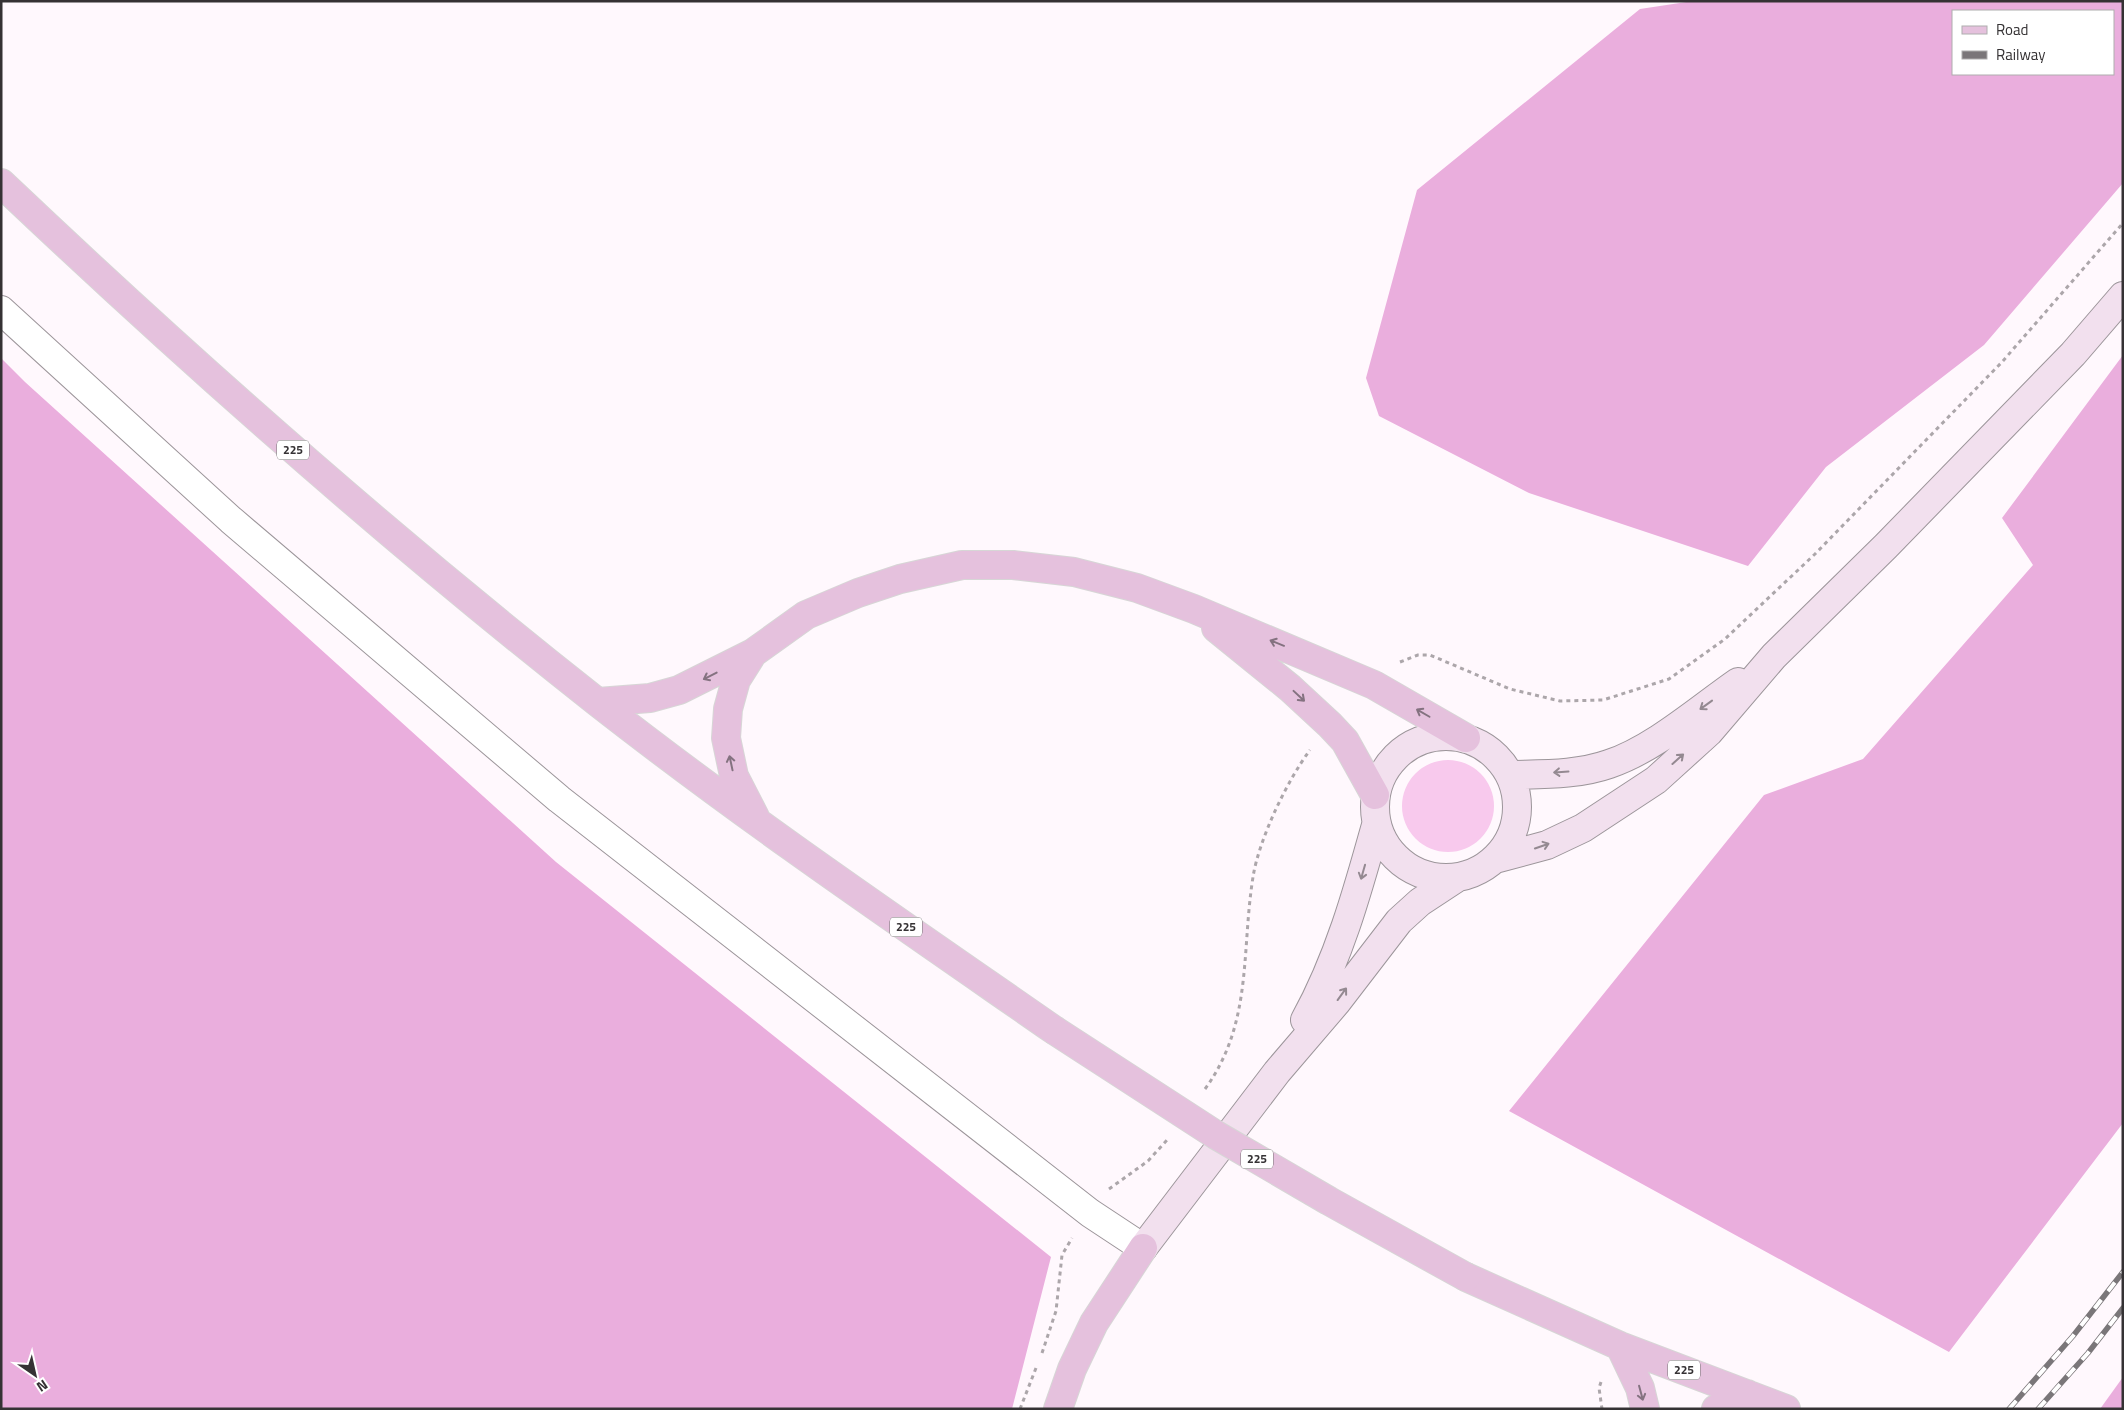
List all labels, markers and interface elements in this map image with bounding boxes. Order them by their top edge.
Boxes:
legend [1952,10,2114,75]
text: Road [1996,18,2028,41]
text: Railway [1996,43,2046,66]
road number: 225 [277,440,309,460]
one-way arrow [1270,638,1285,648]
one-way arrow [703,672,718,681]
one-way arrow [1292,690,1305,702]
one-way arrow [1699,700,1713,710]
one-way arrow [1417,708,1431,718]
one-way arrow [1672,753,1685,765]
one-way arrow [726,756,735,772]
one-way arrow [1553,768,1569,777]
one-way arrow [1534,841,1550,850]
one-way arrow [1358,864,1367,880]
road number: 225 [890,918,922,936]
one-way arrow [1337,987,1347,1001]
road number: 225 [1241,1150,1273,1168]
north arrow [10,1350,60,1400]
road number: 225 [1668,1360,1700,1380]
text: N [33,1375,52,1398]
one-way arrow [1636,1384,1646,1400]

